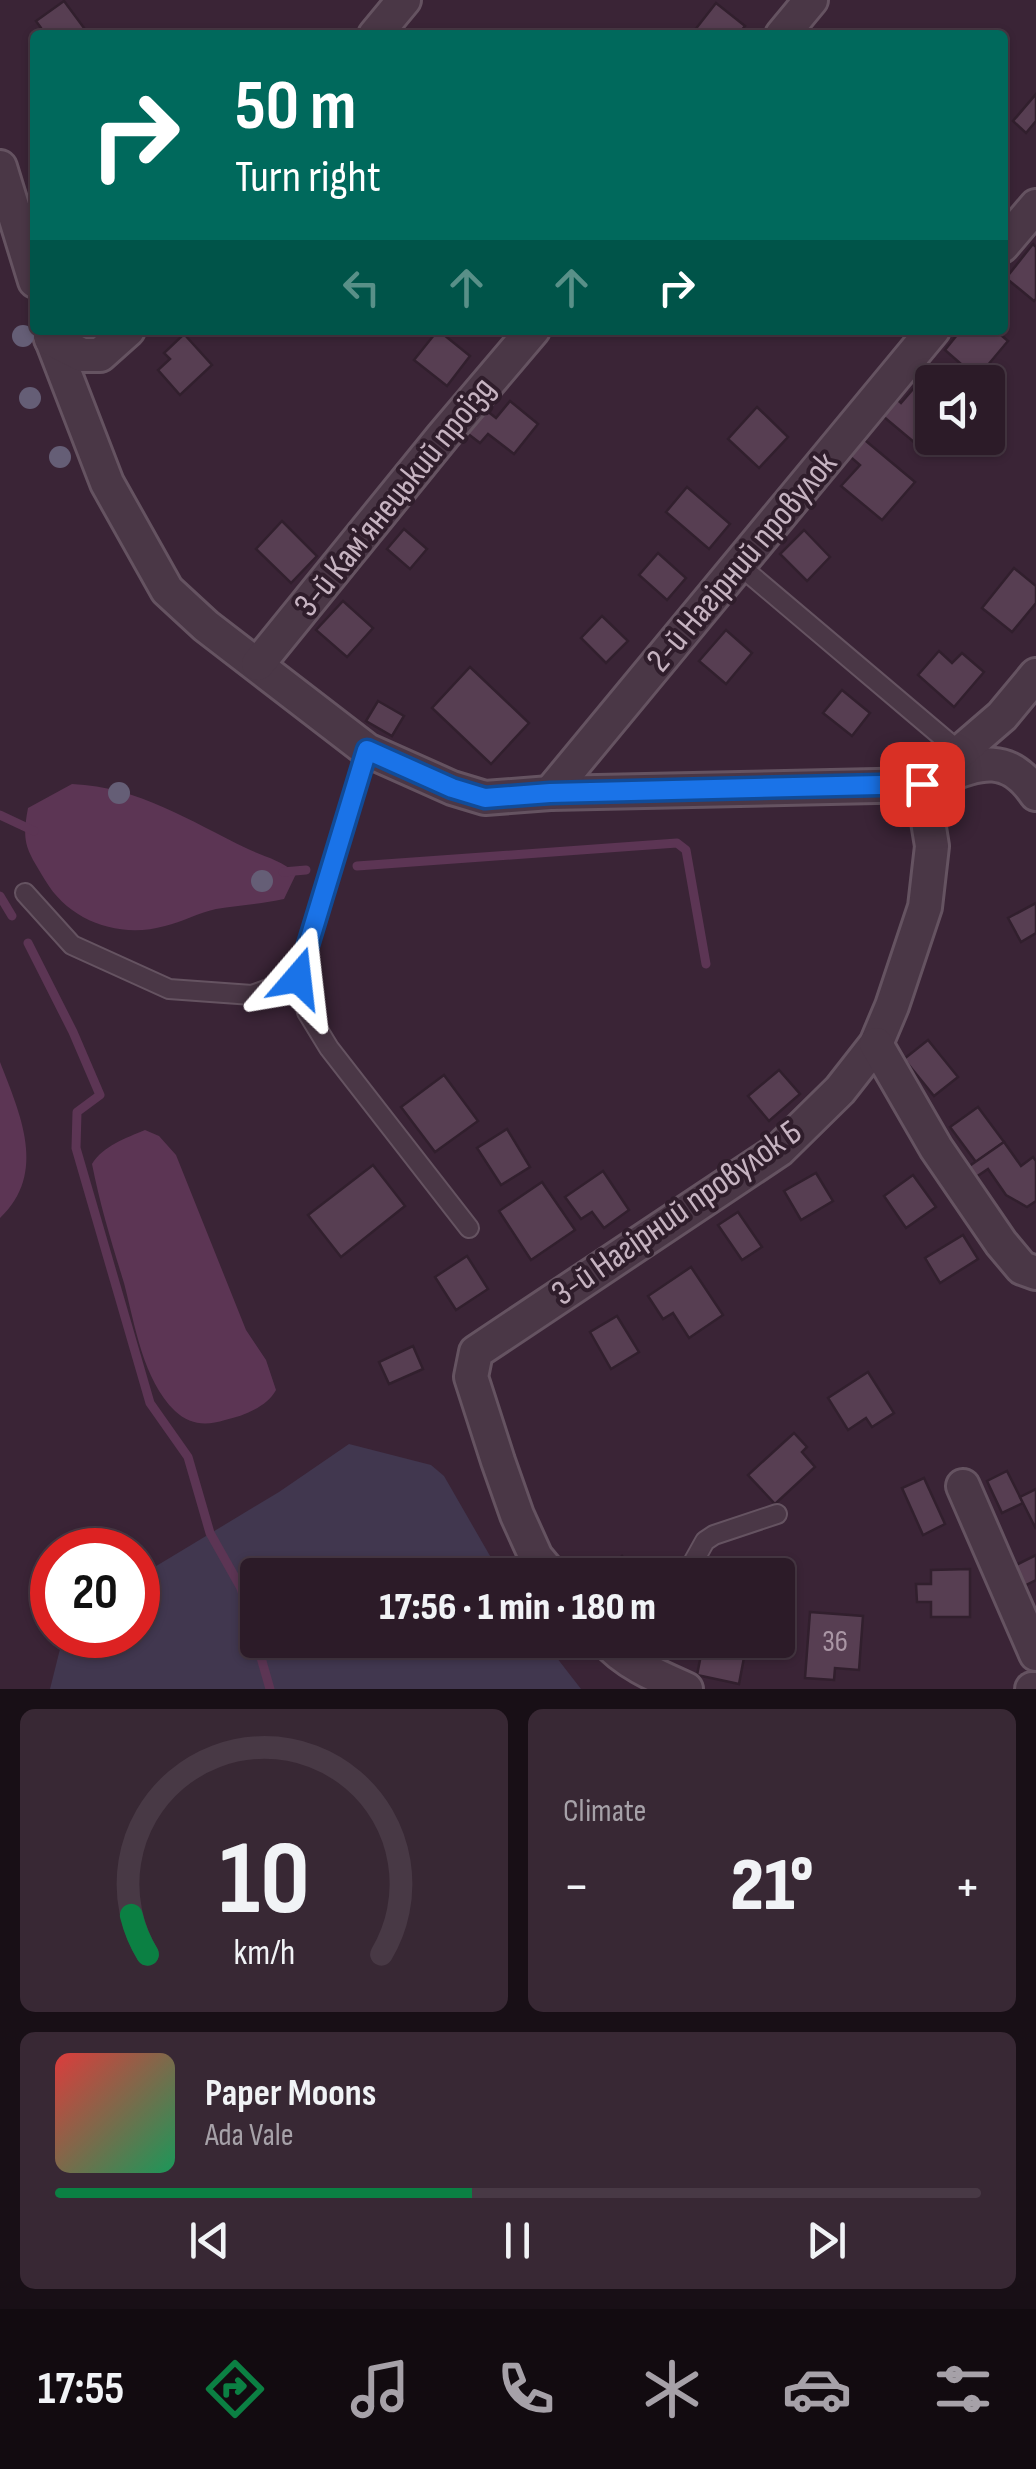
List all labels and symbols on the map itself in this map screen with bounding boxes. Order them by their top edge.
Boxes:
street label: 3-й Камʼянецький проїзд [285,369,505,625]
street label: 2-й Нагірний провулок [637,443,847,681]
pin [880,742,965,827]
position arrow [246,926,350,1030]
street label: 3-й Нагірний провулок Б [544,1111,810,1315]
speed limit sign: 20 [30,1528,160,1658]
house number: 36 [822,1624,848,1660]

